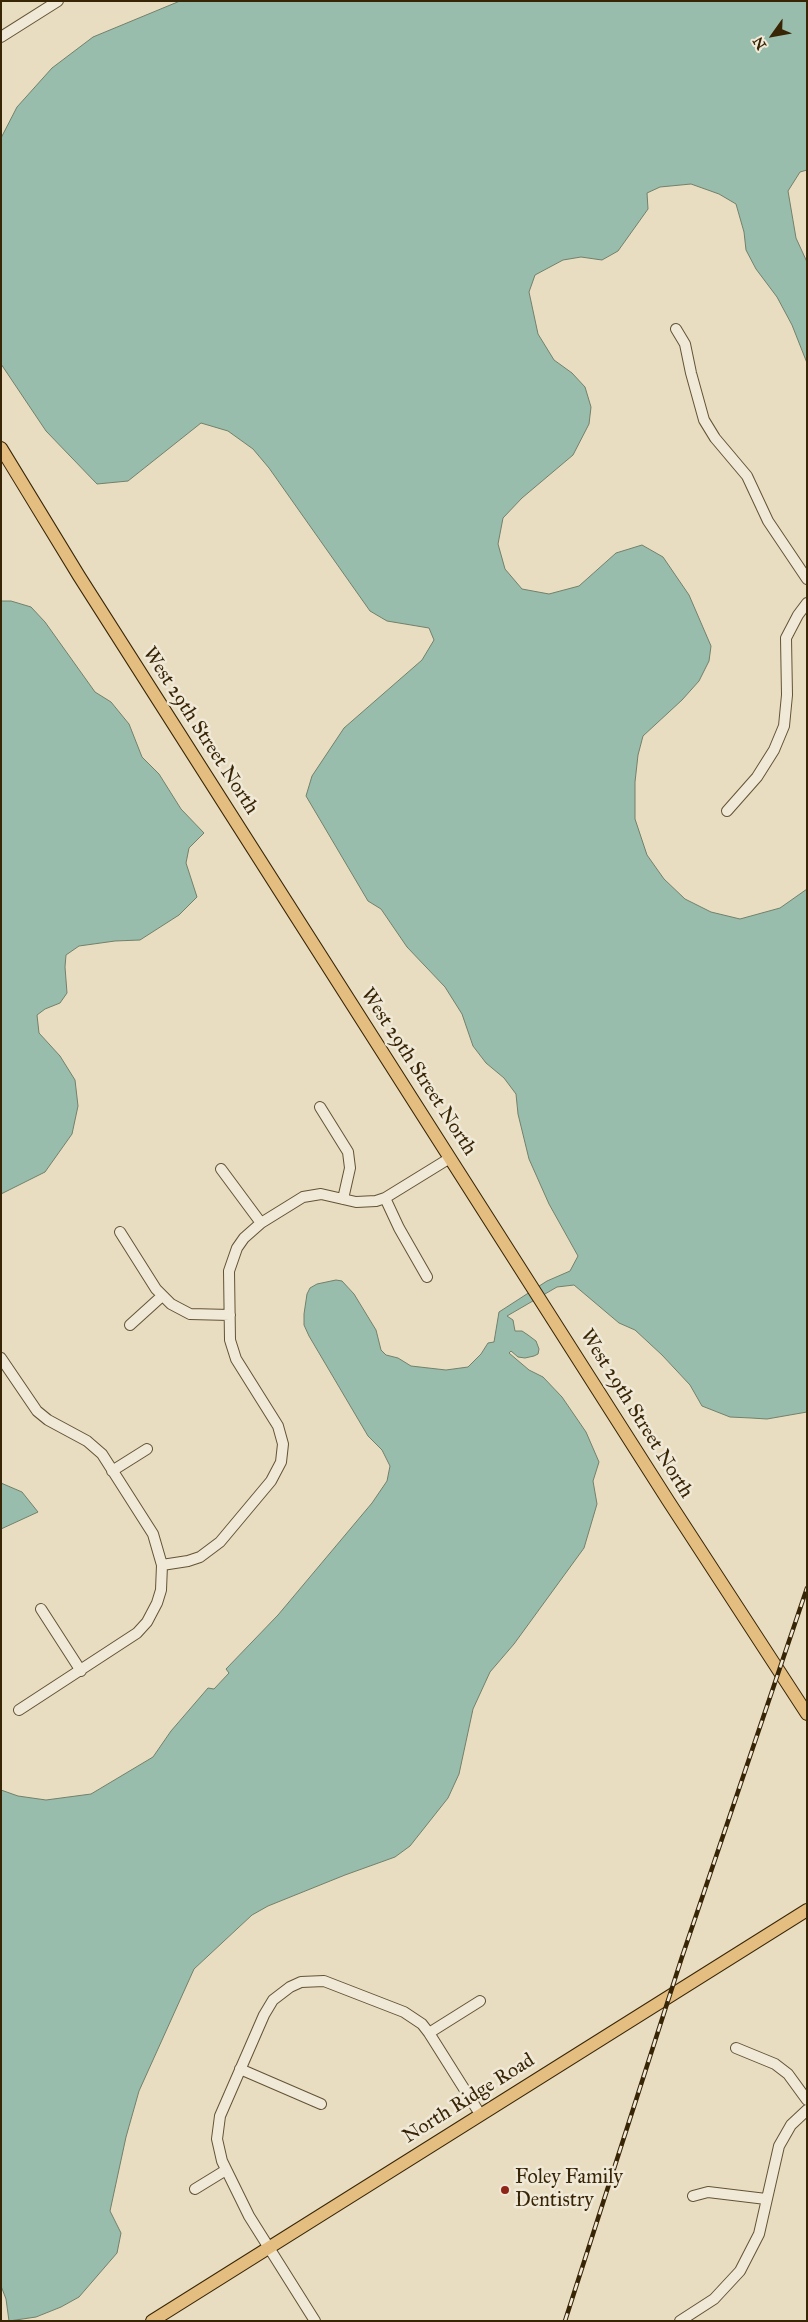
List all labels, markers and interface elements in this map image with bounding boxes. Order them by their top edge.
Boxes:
north arrow [748,10,798,60]
text: N [750,34,770,53]
street label: West 29th Street North [137,643,263,819]
street label: West 29th Street North [355,984,481,1160]
street label: West 29th Street North [574,1325,698,1503]
street label: North Ridge Road [399,2049,539,2149]
place label: Foley Family Dentistry [515,2166,623,2213]
marker: Foley Family Dentistry [499,2184,511,2196]

